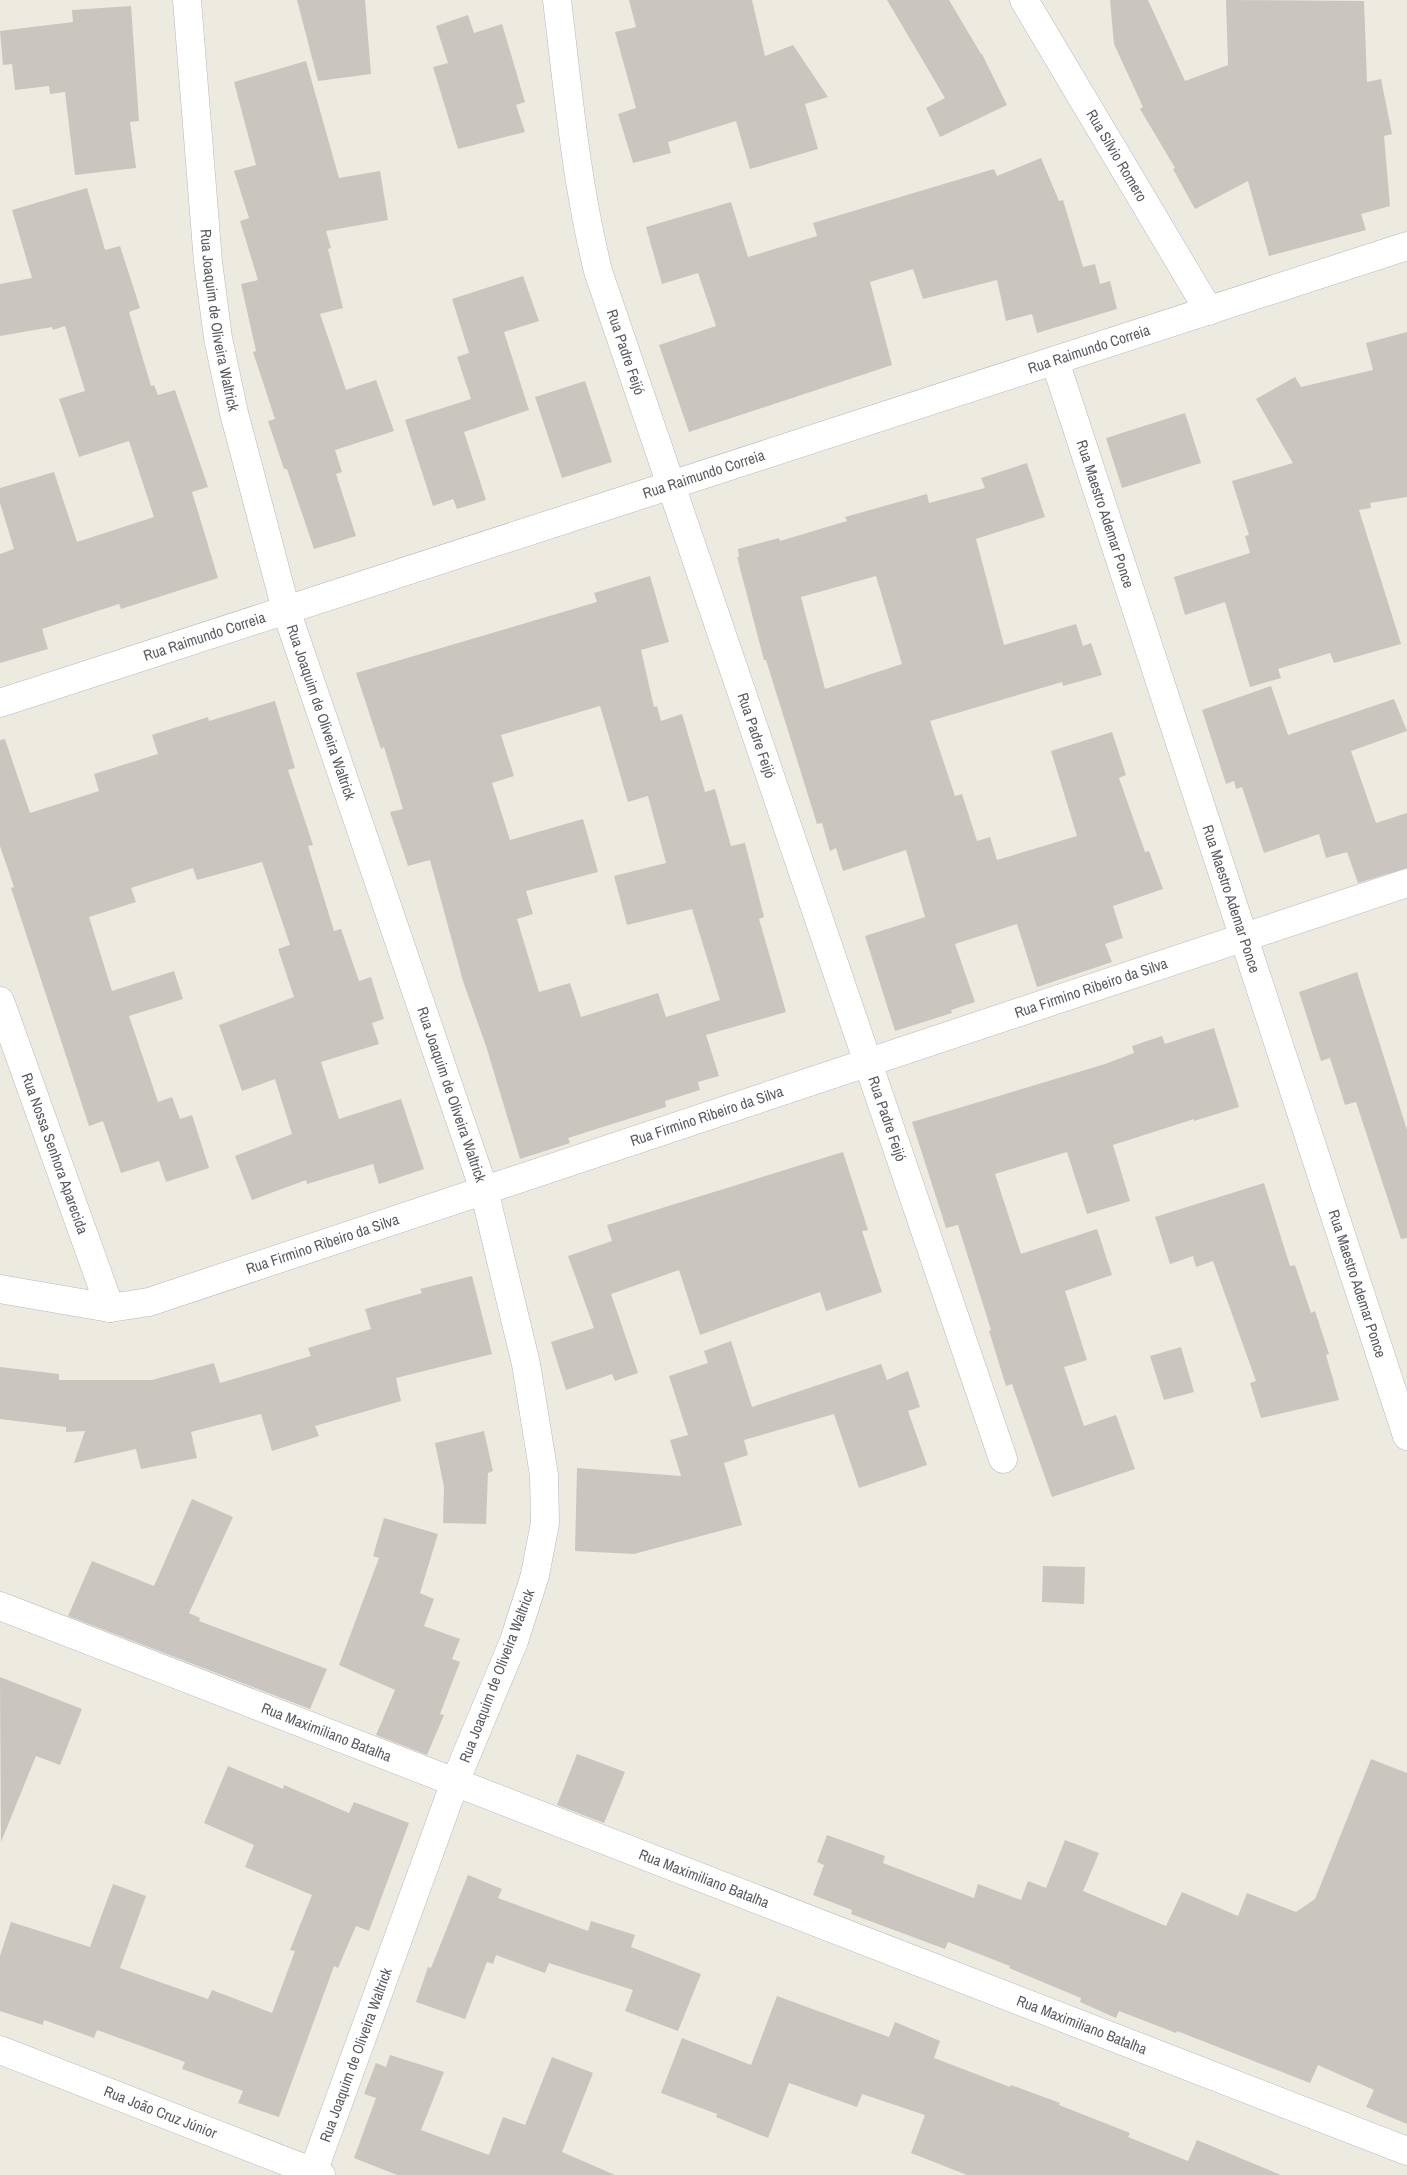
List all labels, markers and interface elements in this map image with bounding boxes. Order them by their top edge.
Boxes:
street label: Rua Sílvio Romero [1081,105,1153,205]
street label: Rua Joaquim de Oliveira Waltrick [195,228,245,414]
street label: Rua Padre Feijó [602,306,650,398]
street label: Rua Raimundo Correia [1025,319,1153,378]
street label: Rua Maestro Ademar Ponce [1072,437,1140,591]
street label: Rua Raimundo Correia [640,444,768,504]
street label: Rua Raimundo Correia [141,606,268,666]
street label: Rua Joaquim de Oliveira Waltrick [282,622,361,804]
street label: Rua Padre Feijó [733,690,781,781]
street label: Rua Maestro Ademar Ponce [1198,822,1266,976]
street label: Rua Firmino Ribeiro da Silva [1012,952,1170,1023]
street label: Rua Joaquim de Oliveira Waltrick [412,1004,492,1186]
street label: Rua Nossa Senhora Aparecida [17,1070,94,1237]
street label: Rua Padre Feijó [863,1073,912,1164]
street label: Rua Firmino Ribeiro da Silva [627,1080,786,1151]
street label: Rua Maestro Ademar Ponce [1324,1207,1392,1361]
street label: Rua Firmino Ribeiro da Silva [243,1208,402,1279]
street label: Rua Joaquim de Oliveira Waltrick [454,1585,540,1766]
street label: Rua Maximiliano Batalha [258,1697,395,1767]
street label: Rua Maximiliano Batalha [636,1843,773,1913]
street label: Rua Joaquim de Oliveira Waltrick [314,1964,397,2145]
street label: Rua Maximiliano Batalha [1014,1990,1150,2059]
street label: Rua João Cruz Júnior [101,2080,220,2143]

